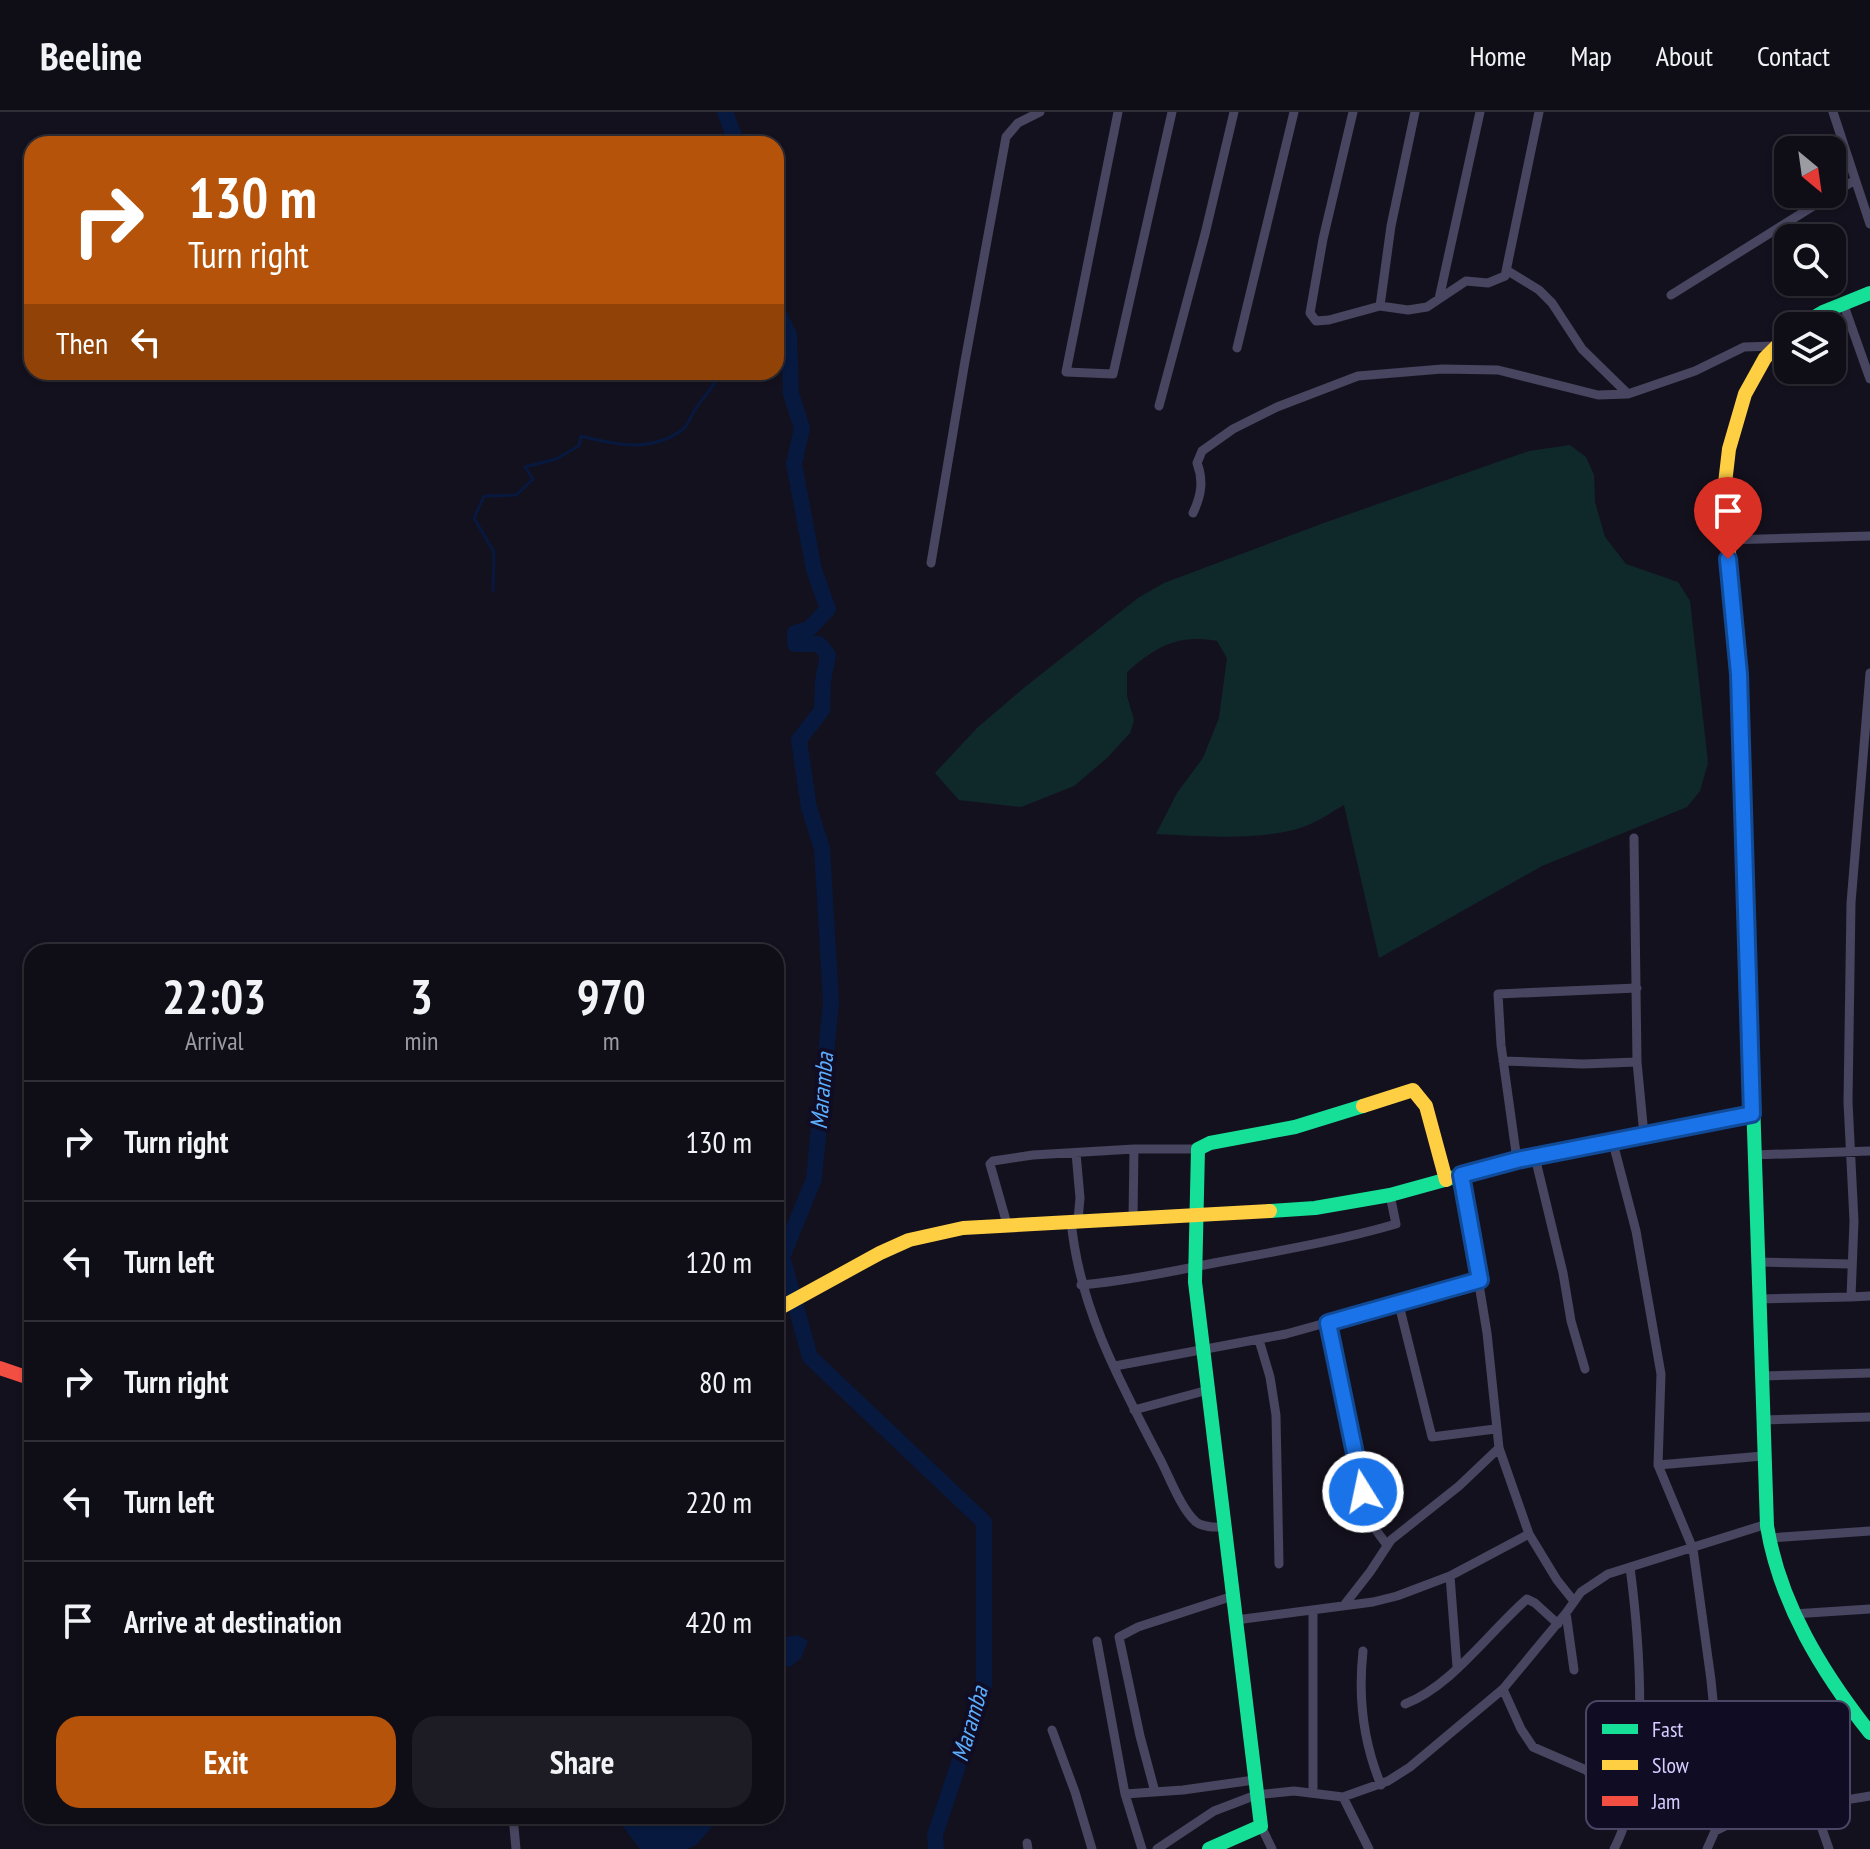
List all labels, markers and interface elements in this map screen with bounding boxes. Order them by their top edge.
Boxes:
text: Beeline [40,31,142,80]
text: Home [1470,37,1526,74]
text: Map [1570,37,1612,74]
text: About [1656,37,1713,74]
text: Contact [1757,37,1830,74]
north arrow [1774,136,1846,208]
map controls [1774,136,1846,384]
text: 130 m [188,161,317,233]
icon: right [56,168,160,272]
button: search [1774,224,1846,296]
text: Turn right [188,231,309,278]
button: layers [1774,312,1846,384]
icon: left [124,320,168,364]
text: Then [56,323,108,362]
pin [1694,477,1762,559]
icon: arrive [1706,489,1750,533]
text: 22:03 [162,965,266,1027]
text: 3 [410,965,433,1027]
text: 970 [577,965,646,1027]
text: Arrival [185,1024,244,1057]
text: min [404,1024,438,1057]
text: m [603,1024,620,1057]
water label: Maramba [803,1050,840,1131]
icon: right [56,1119,100,1163]
text: Turn right [124,1122,228,1161]
text: 130 m [686,1122,752,1161]
icon: left [56,1239,100,1283]
text: Turn left [124,1242,214,1281]
text: 120 m [686,1242,752,1281]
icon: right [56,1359,100,1403]
text: Turn right [124,1362,228,1401]
text: 80 m [699,1362,752,1401]
position arrow [1321,1450,1405,1534]
icon: left [56,1479,100,1523]
text: Turn left [124,1482,214,1521]
text: 220 m [686,1482,752,1521]
icon: arrive [56,1599,100,1643]
text: Arrive at destination [124,1602,342,1641]
text: 420 m [686,1602,752,1641]
water label: Maramba [944,1681,995,1765]
legend [1586,1701,1850,1829]
text: Fast [1652,1715,1683,1743]
button: Exit [56,1716,396,1808]
button: Share [412,1716,752,1808]
text: Slow [1652,1751,1689,1779]
text: Jam [1651,1787,1680,1815]

